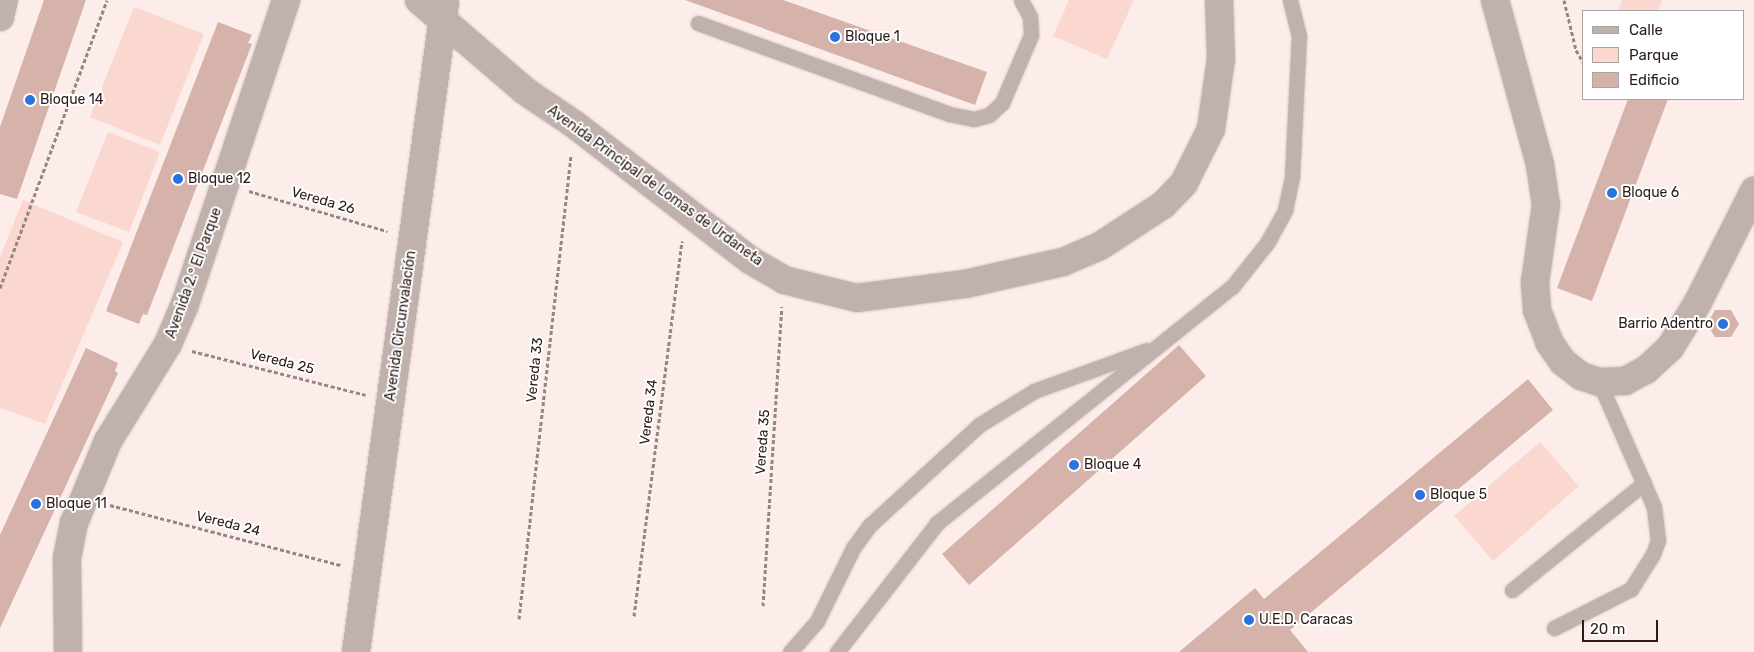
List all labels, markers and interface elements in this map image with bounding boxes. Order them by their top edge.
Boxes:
legend [1582,10,1744,100]
text: Calle [1629,21,1663,39]
place label: Bloque 1 [845,29,900,45]
marker: Bloque 1 [829,31,841,43]
text: Parque [1629,46,1679,64]
text: Edificio [1629,71,1679,89]
place label: Bloque 14 [40,92,104,108]
marker: Bloque 14 [24,94,36,106]
street label: Avenida Principal de Lomas de Urdaneta [544,102,766,270]
place label: Bloque 12 [188,171,251,187]
marker: Bloque 12 [172,173,184,185]
street label: Vereda 26 [289,184,357,218]
place label: Bloque 6 [1622,185,1679,201]
marker: Bloque 6 [1606,187,1618,199]
street label: Avenida 2.° El Parque [163,205,225,341]
street label: Avenida Circunvalación [382,250,420,402]
place label: Barrio Adentro [1618,316,1713,332]
marker: Barrio Adentro [1717,318,1729,330]
street label: Vereda 33 [523,336,547,404]
street label: Vereda 25 [248,346,316,378]
street label: Vereda 34 [637,378,661,446]
street label: Vereda 35 [752,409,774,475]
place label: Bloque 4 [1084,457,1142,473]
marker: Bloque 4 [1068,459,1080,471]
place label: Bloque 5 [1430,487,1487,503]
marker: Bloque 5 [1414,489,1426,501]
place label: Bloque 11 [46,496,107,512]
marker: Bloque 11 [30,498,42,510]
street label: Vereda 24 [194,508,262,540]
scale bar [1584,610,1660,642]
place label: U.E.D. Caracas [1259,612,1353,628]
marker: U.E.D. Caracas [1243,614,1255,626]
text: 20 m [1590,620,1625,638]

